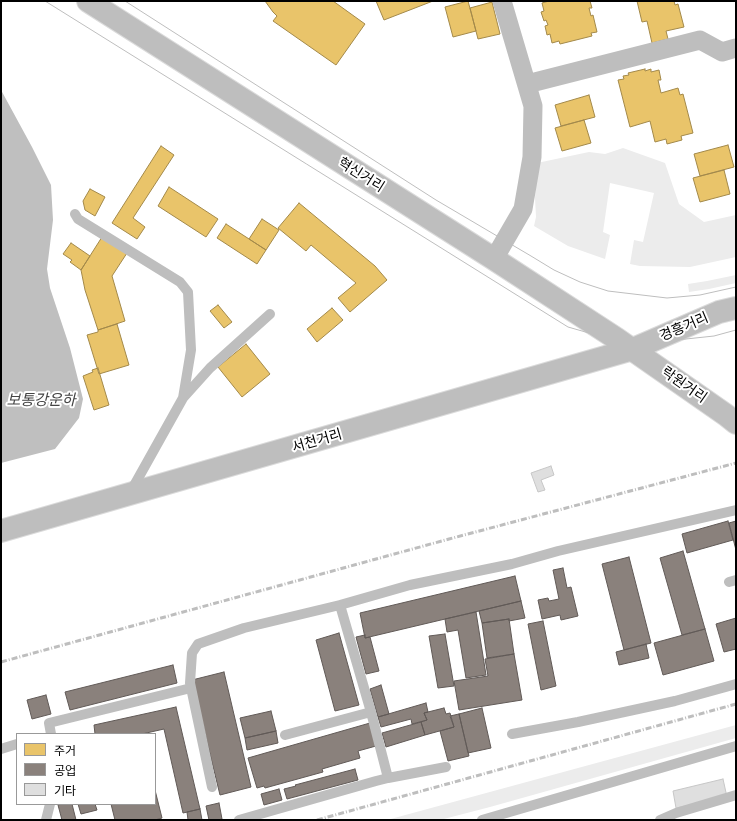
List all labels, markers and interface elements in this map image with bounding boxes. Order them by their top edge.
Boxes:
street label: 혁신거리 [335,154,387,196]
street label: 경흥거리 [657,309,711,345]
street label: 락원거리 [658,363,710,407]
water label: 보통강운하 [7,391,75,409]
street label: 서천거리 [290,426,344,456]
legend [16,733,156,805]
text: 주거 [54,743,76,758]
text: 공업 [54,763,76,778]
text: 기타 [54,783,76,798]

